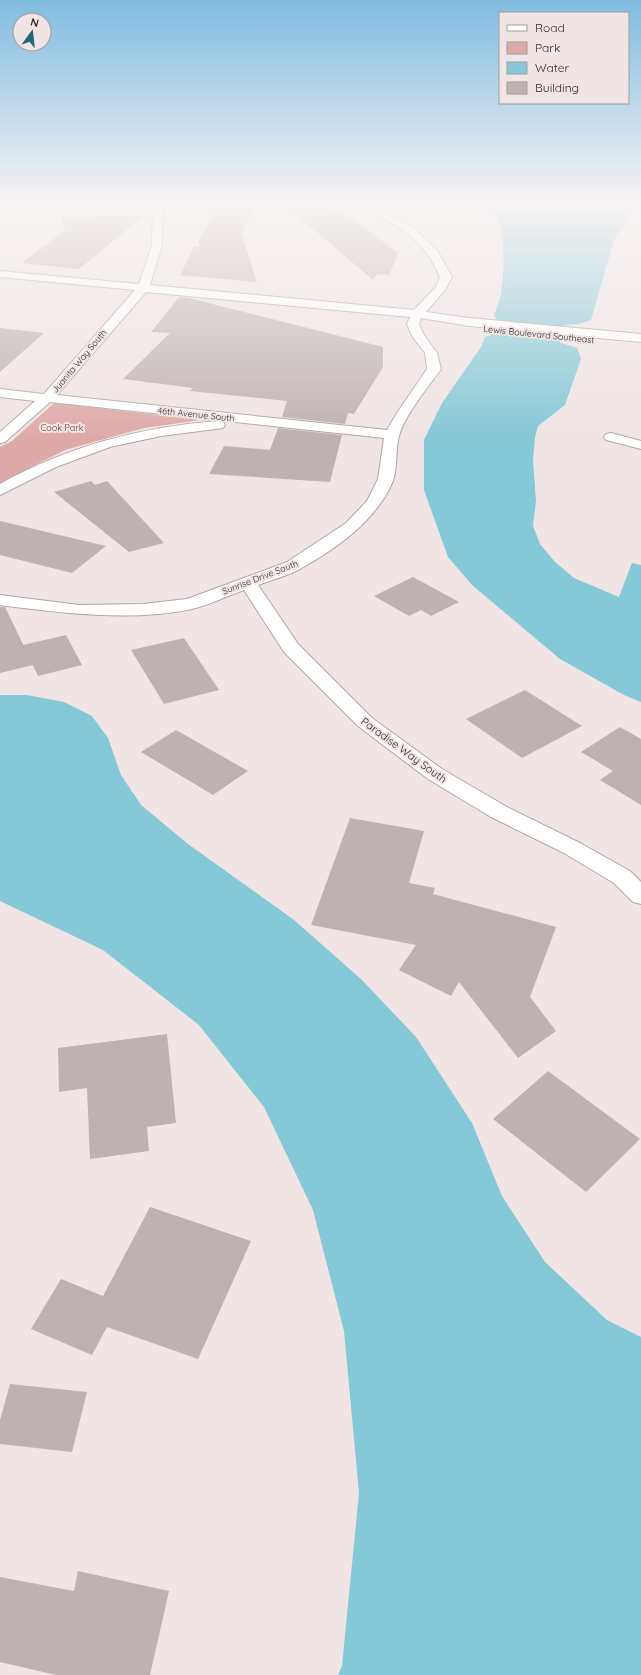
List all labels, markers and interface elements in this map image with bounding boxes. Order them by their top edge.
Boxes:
north arrow [12,12,52,52]
legend [499,12,629,104]
text: N [29,15,40,30]
text: Road [535,20,565,35]
text: Park [535,40,560,55]
text: Water [535,60,570,75]
text: Building [535,80,579,95]
street label: Lewis Boulevard Southeast [483,323,595,345]
street label: Juanita Way South [49,327,109,395]
street label: 46th Avenue South [157,404,235,424]
park label: Cook Park [40,422,84,433]
street label: Sunrise Drive South [220,557,300,597]
street label: Paradise Way South [358,714,450,786]

